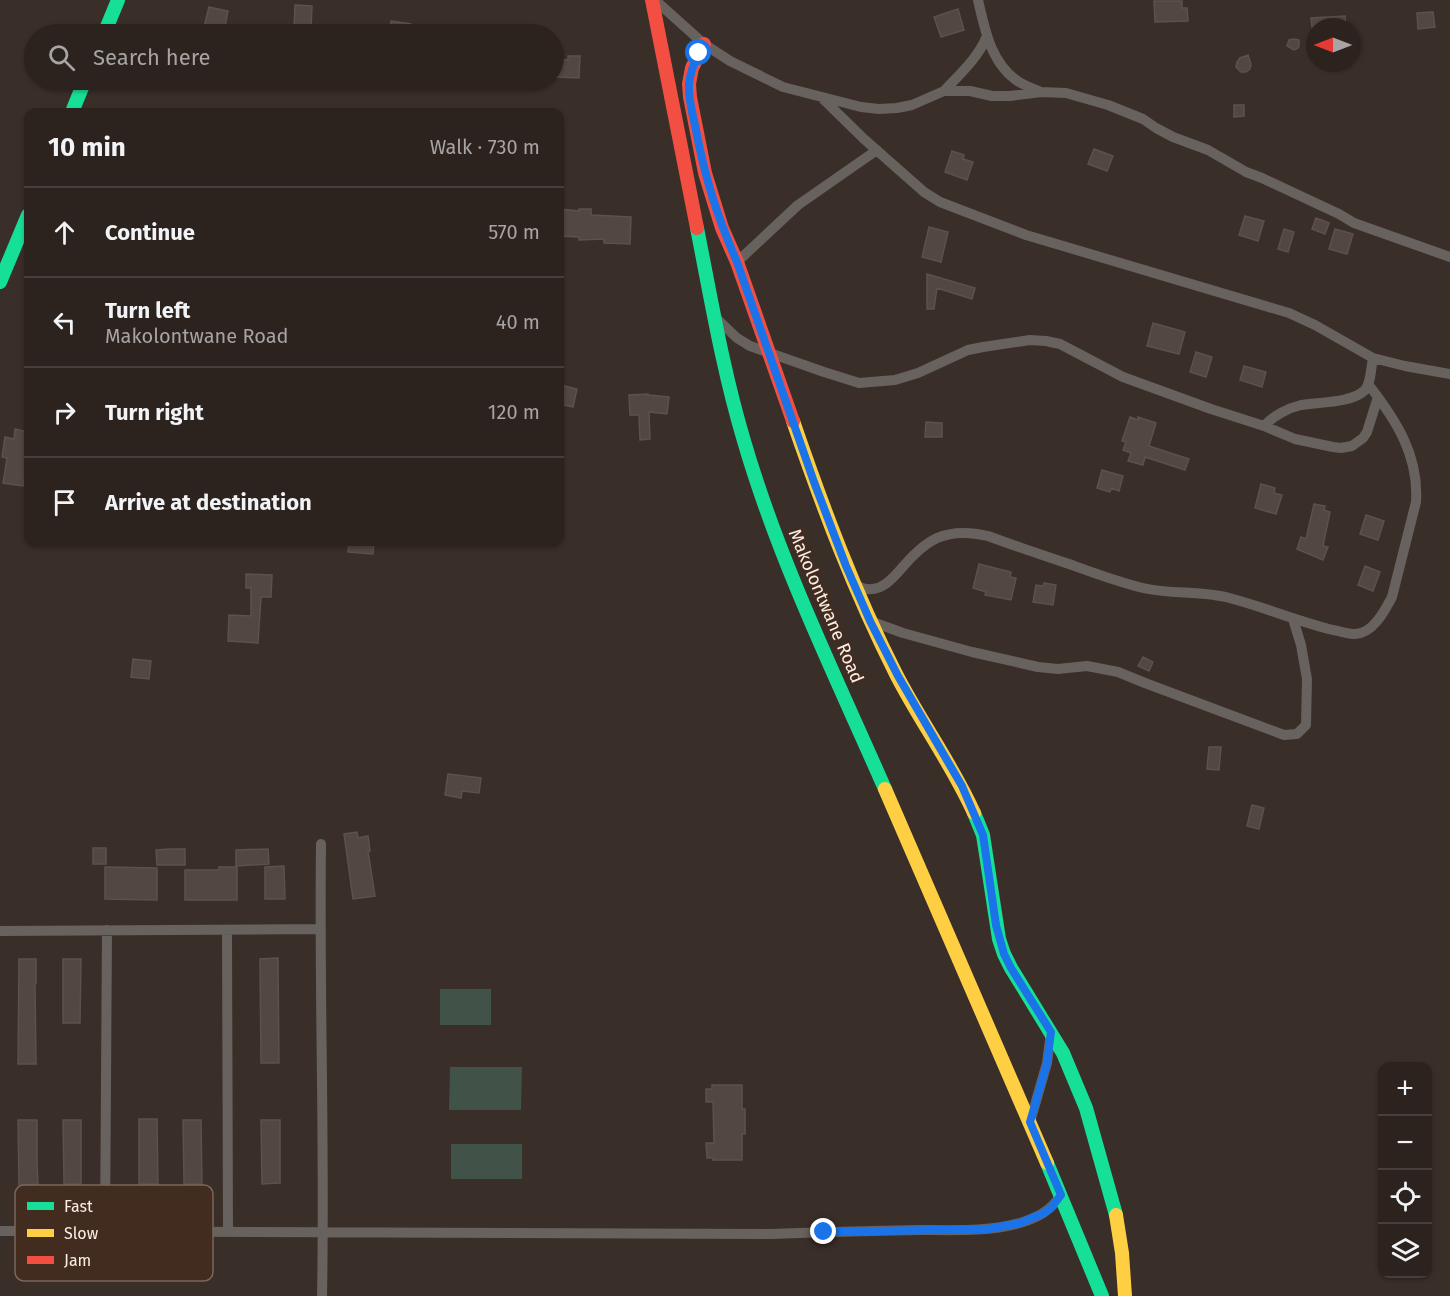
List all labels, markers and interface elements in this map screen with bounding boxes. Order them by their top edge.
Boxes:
north arrow [1306,18,1360,72]
search box [24,24,564,90]
route start [685,39,711,65]
icon: search [45,41,78,74]
text: Search here [93,44,211,71]
text: 10 min [48,132,126,163]
text: Walk · 730 m [430,135,540,159]
icon: ahead [48,216,81,249]
text: Continue [105,219,195,246]
text: 570 m [488,220,540,244]
text: Turn left [105,297,190,324]
icon: left [48,306,81,339]
text: 40 m [496,310,540,334]
text: Makolontwane Road [105,324,289,348]
icon: right [48,396,81,429]
text: Turn right [105,399,204,426]
text: 120 m [488,400,540,424]
icon: arrive [48,486,81,519]
text: Arrive at destination [105,489,312,516]
street label: Makolontwane Road [784,526,868,686]
map controls [1378,1062,1432,1278]
button: + [1378,1062,1432,1116]
button: − [1378,1116,1432,1170]
button: locate [1378,1170,1432,1224]
legend [15,1185,213,1281]
text: Fast [64,1197,93,1216]
route end [810,1218,836,1244]
text: Slow [64,1224,99,1243]
button: layers [1378,1224,1432,1278]
text: Jam [64,1251,91,1270]

